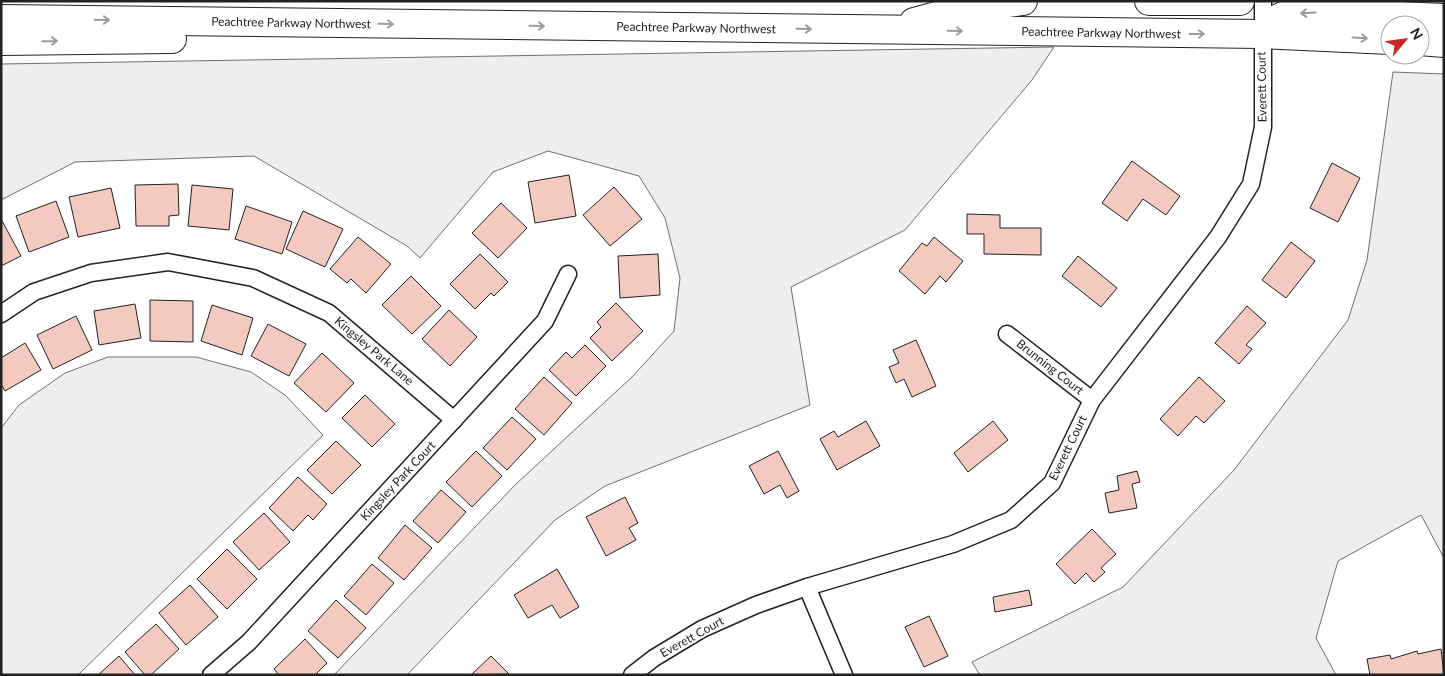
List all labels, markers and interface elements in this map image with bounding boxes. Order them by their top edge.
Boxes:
one-way arrow [1300,8,1316,17]
street label: Peachtree Parkway Northwest [211,14,372,31]
one-way arrow [94,15,110,25]
north arrow [1380,15,1430,65]
one-way arrow [378,19,394,29]
street label: Peachtree Parkway Northwest [616,19,777,36]
one-way arrow [528,21,545,31]
one-way arrow [796,24,812,34]
street label: Peachtree Parkway Northwest [1021,24,1182,41]
text: N [1407,25,1427,42]
one-way arrow [946,26,962,36]
one-way arrow [1189,29,1205,39]
one-way arrow [1352,34,1368,43]
one-way arrow [42,36,58,46]
street label: Everett Court [1253,51,1270,123]
street label: Kingsley Park Lane [332,313,417,388]
street label: Brunning Court [1014,336,1087,398]
street label: Everett Court [1045,412,1090,483]
street label: Kingsley Park Court [357,437,439,524]
street label: Everett Court [657,613,727,660]

